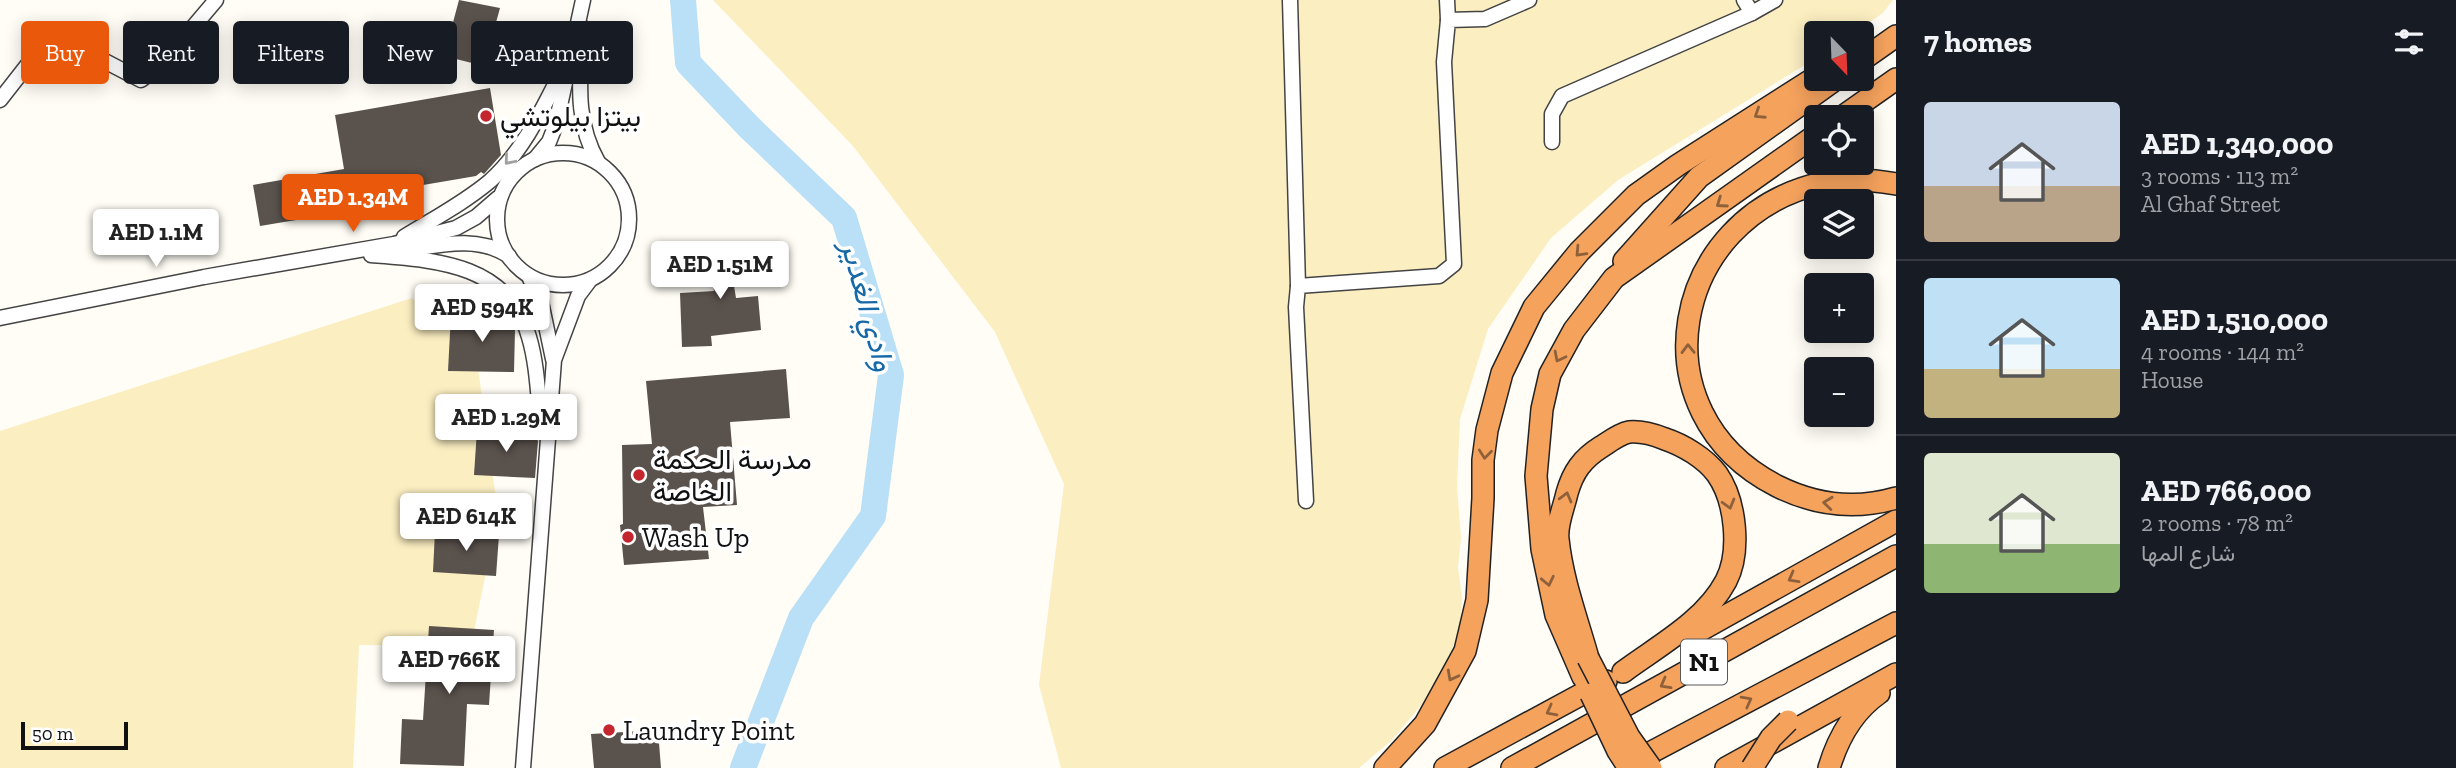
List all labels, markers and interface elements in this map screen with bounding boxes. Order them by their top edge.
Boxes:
chip: Buy [21,21,109,84]
chip: Rent [123,21,219,84]
chip: Filters [233,21,349,84]
chip: New [363,21,457,84]
chip: Apartment [471,21,633,84]
north arrow [1804,21,1874,91]
map controls [1804,21,1874,427]
icon: filters [2390,23,2428,61]
text: 7 homes [1924,24,2032,60]
place label: بيتزا بيلوتشي [500,100,641,139]
one-way arrow [1754,105,1767,118]
button: locate [1804,105,1874,175]
marker: بيتزا بيلوتشي [478,108,494,124]
text: AED 1,340,000 [2141,126,2334,162]
icon: home [1980,130,2064,214]
one-way arrow [505,152,517,165]
text: 3 rooms · 113 m² [2141,162,2298,190]
pin: AED 1.34M [273,174,433,234]
text: AED 1.34M [298,183,408,211]
button: layers [1804,189,1874,259]
text: Al Ghaf Street [2141,190,2280,218]
one-way arrow [1716,195,1729,207]
pin: AED 1.1M [84,210,228,269]
text: AED 1.1M [109,218,203,246]
water label: وادي الغدير [827,235,903,376]
pin: AED 1.51M [640,242,800,301]
one-way arrow [1575,244,1588,257]
text: AED 1.51M [667,250,773,278]
button: + [1804,273,1874,343]
pin: AED 594K [410,284,554,344]
text: AED 594K [431,293,533,321]
text: AED 1,510,000 [2141,302,2328,338]
icon: home [1980,306,2064,390]
text: 4 rooms · 144 m² [2141,338,2304,366]
one-way arrow [1680,344,1695,355]
one-way arrow [1554,350,1567,363]
button: − [1804,357,1874,427]
text: House [2141,366,2203,394]
pin: AED 1.29M [426,394,586,454]
text: AED 1.29M [451,403,561,431]
place label: مدرسة الحكمة الخاصة [653,443,812,508]
one-way arrow [1477,448,1492,459]
marker: مدرسة الحكمة الخاصة [631,467,647,483]
text: AED 766,000 [2141,473,2311,509]
icon: home [1980,481,2064,565]
one-way arrow [1558,491,1572,503]
pin: AED 614K [394,494,538,553]
one-way arrow [1823,496,1834,511]
one-way arrow [1720,498,1735,510]
text: AED 614K [416,502,516,530]
text: 2 rooms · 78 m² [2141,509,2293,537]
place label: Wash Up [642,521,749,554]
marker: Wash Up [620,529,636,545]
text: شارع المها [2141,539,2235,567]
one-way arrow [1788,570,1801,583]
one-way arrow [1540,575,1555,587]
pin: AED 766K [377,636,521,696]
road number: N1 [1681,640,1727,684]
text: AED 766K [398,645,500,673]
one-way arrow [1447,669,1461,682]
one-way arrow [1659,676,1672,689]
one-way arrow [1740,696,1752,710]
one-way arrow [1546,703,1558,716]
place label: Laundry Point [623,714,795,747]
scale bar [21,719,128,751]
text: 50 m [32,722,73,745]
marker: Laundry Point [601,722,617,738]

